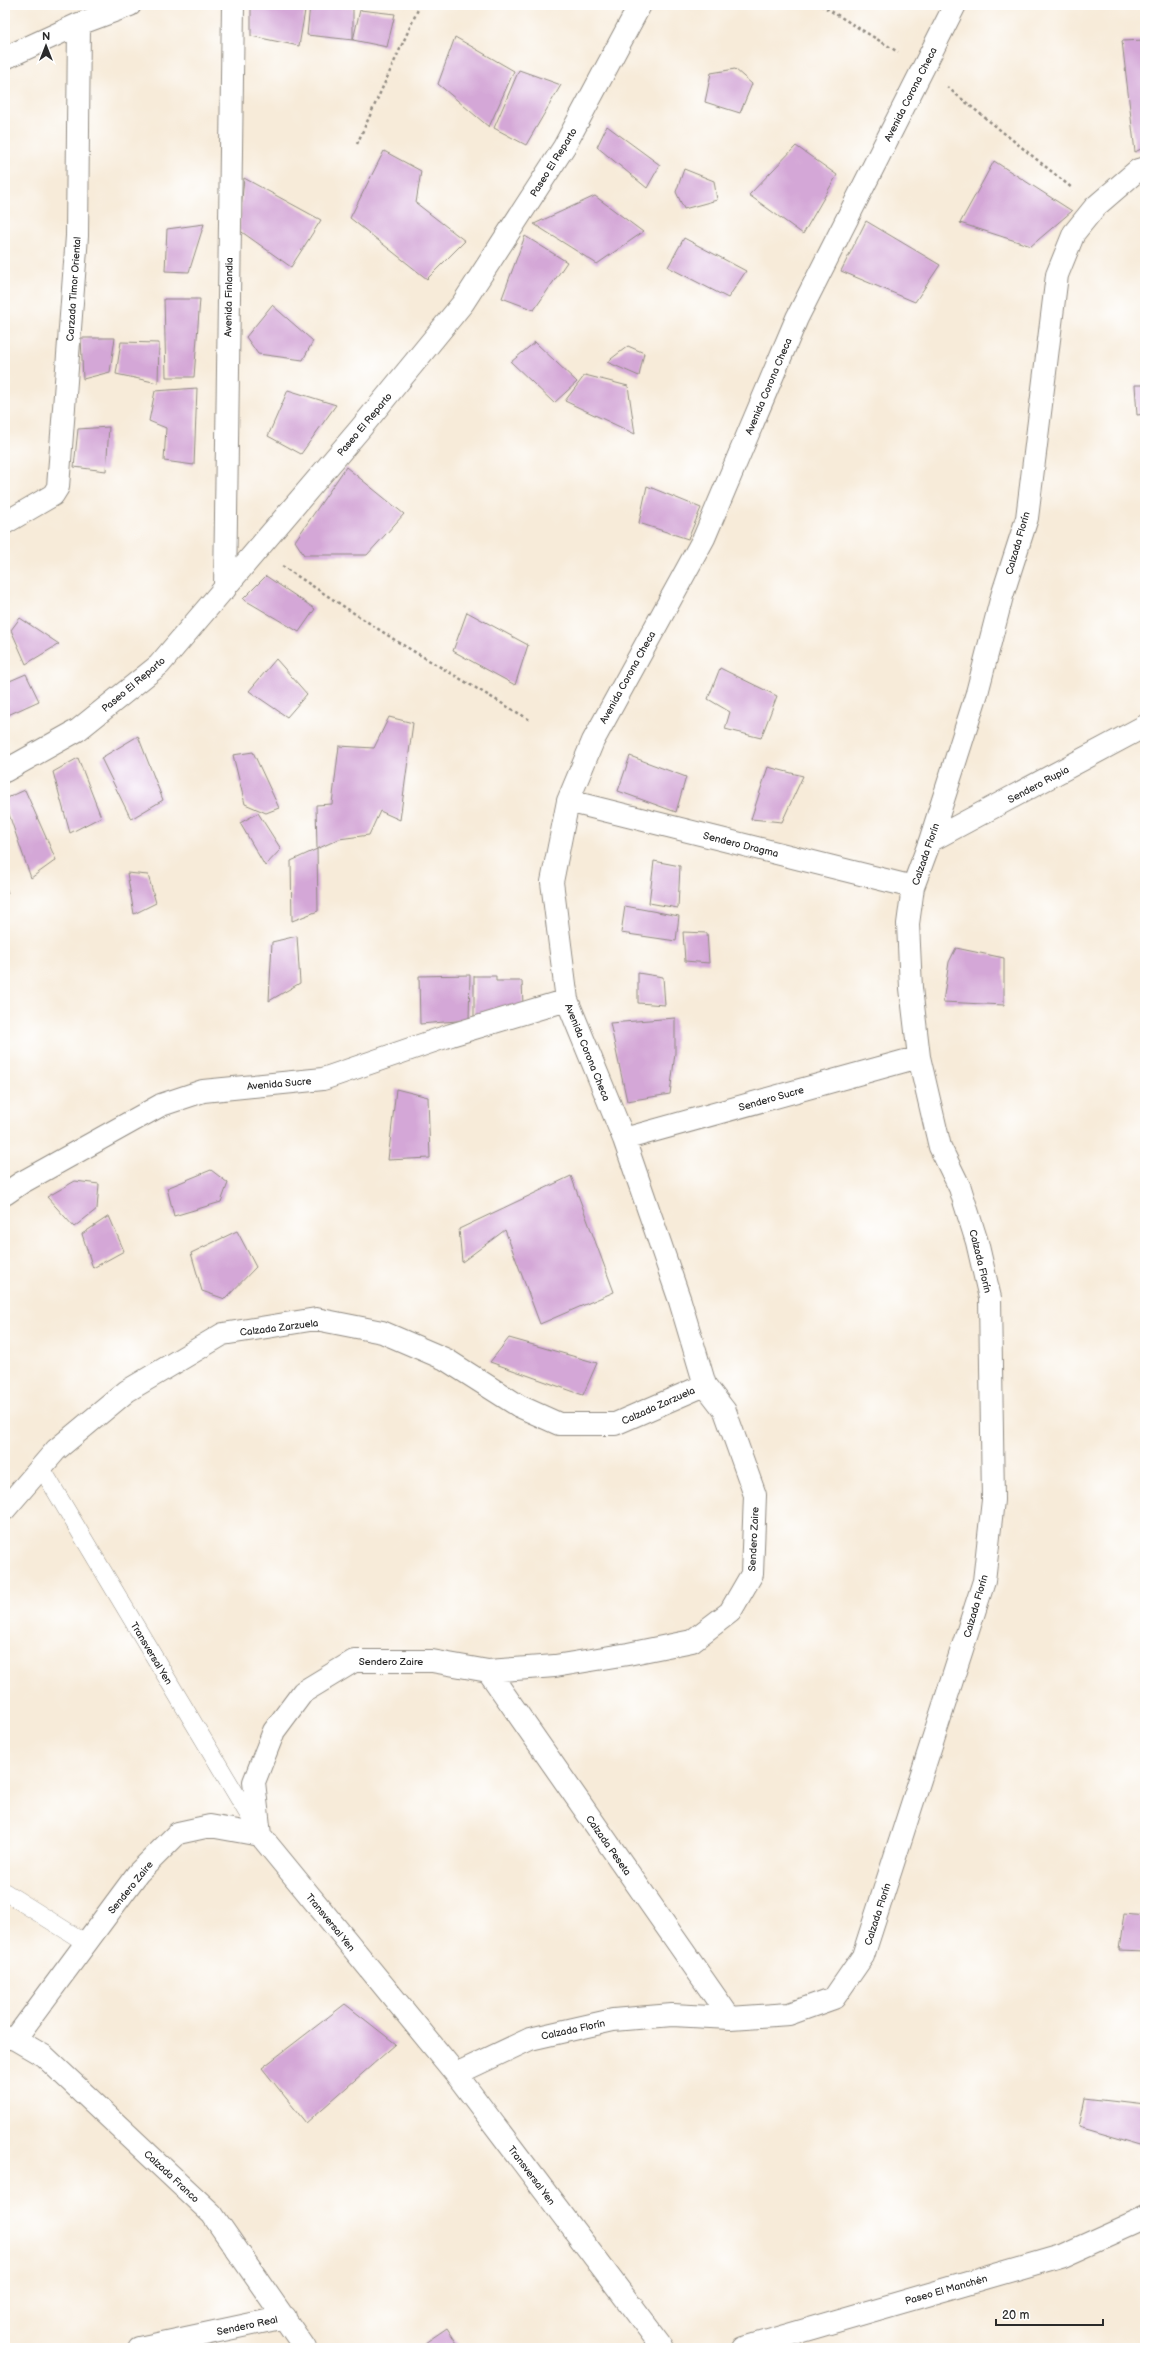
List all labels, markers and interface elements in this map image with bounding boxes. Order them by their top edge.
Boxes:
north arrow [26,26,66,66]
text: N [42,30,50,43]
street label: Avenida Corona Checa [882,45,940,144]
street label: Paseo El Reparto [528,126,580,199]
street label: Carzada Timor Oriental [64,236,84,342]
street label: Avenida Finlandia [222,257,236,337]
street label: Avenida Corona Checa [743,336,795,437]
street label: Paseo El Reparto [335,390,395,459]
street label: Calzada Florín [1003,510,1033,576]
street label: Avenida Corona Checa [597,629,658,726]
street label: Paseo El Reparto [100,655,168,715]
street label: Sendero Rupia [1006,764,1071,806]
street label: Calzada Florín [910,821,942,887]
street label: Sendero Dragma [702,830,780,860]
street label: Avenida Corona Checa [562,1002,612,1103]
street label: Avenida Sucre [246,1075,312,1093]
street label: Sendero Sucre [737,1084,805,1114]
street label: Calzada Florín [966,1228,994,1294]
street label: Calzada Zarzuela [239,1317,319,1339]
street label: Calzada Zarzuela [620,1384,697,1427]
street label: Sendero Zaire [746,1506,762,1572]
street label: Calzada Florín [961,1573,991,1639]
street label: Transversal Yen [128,1620,175,1687]
street label: Sendero Zaire [359,1656,423,1668]
street label: Calzada Peseta [583,1813,634,1878]
street label: Sendero Zaire [106,1859,156,1916]
street label: Calzada Florín [862,1881,894,1947]
street label: Transversal Yen [303,1891,357,1954]
street label: Calzada Florín [540,2017,607,2043]
street label: Transversal Yen [505,2144,558,2208]
street label: Calzada Franco [141,2148,202,2206]
street label: Paseo El Manchén [904,2272,989,2307]
scale bar [996,2301,1103,2327]
text: 20 m [1002,2308,1029,2323]
street label: Sendero Real [216,2314,279,2338]

